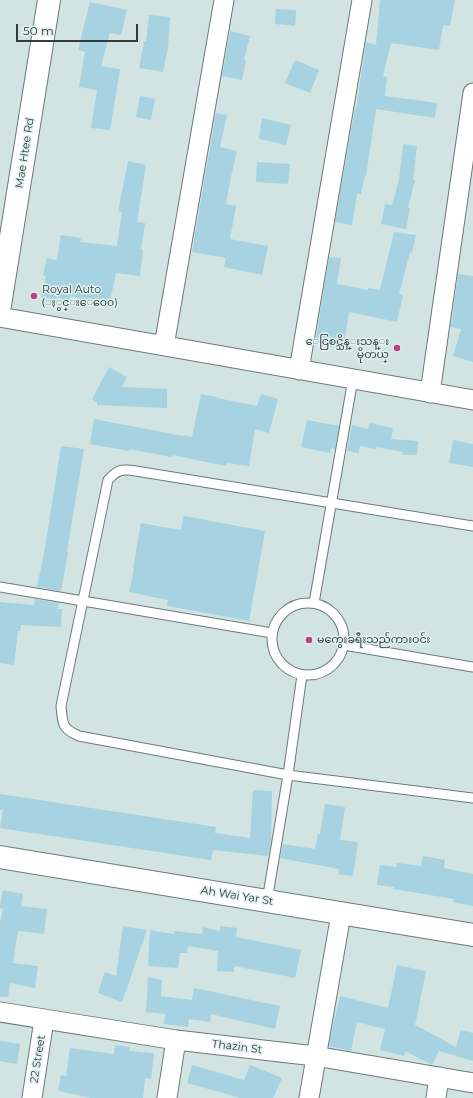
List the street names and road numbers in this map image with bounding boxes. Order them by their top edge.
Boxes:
street label: Mae Htee Rd [13,117,37,189]
street label: Ah Wai Yar St [200,884,274,908]
street label: 22 Street [28,1034,48,1084]
street label: Thazin St [211,1037,263,1057]

